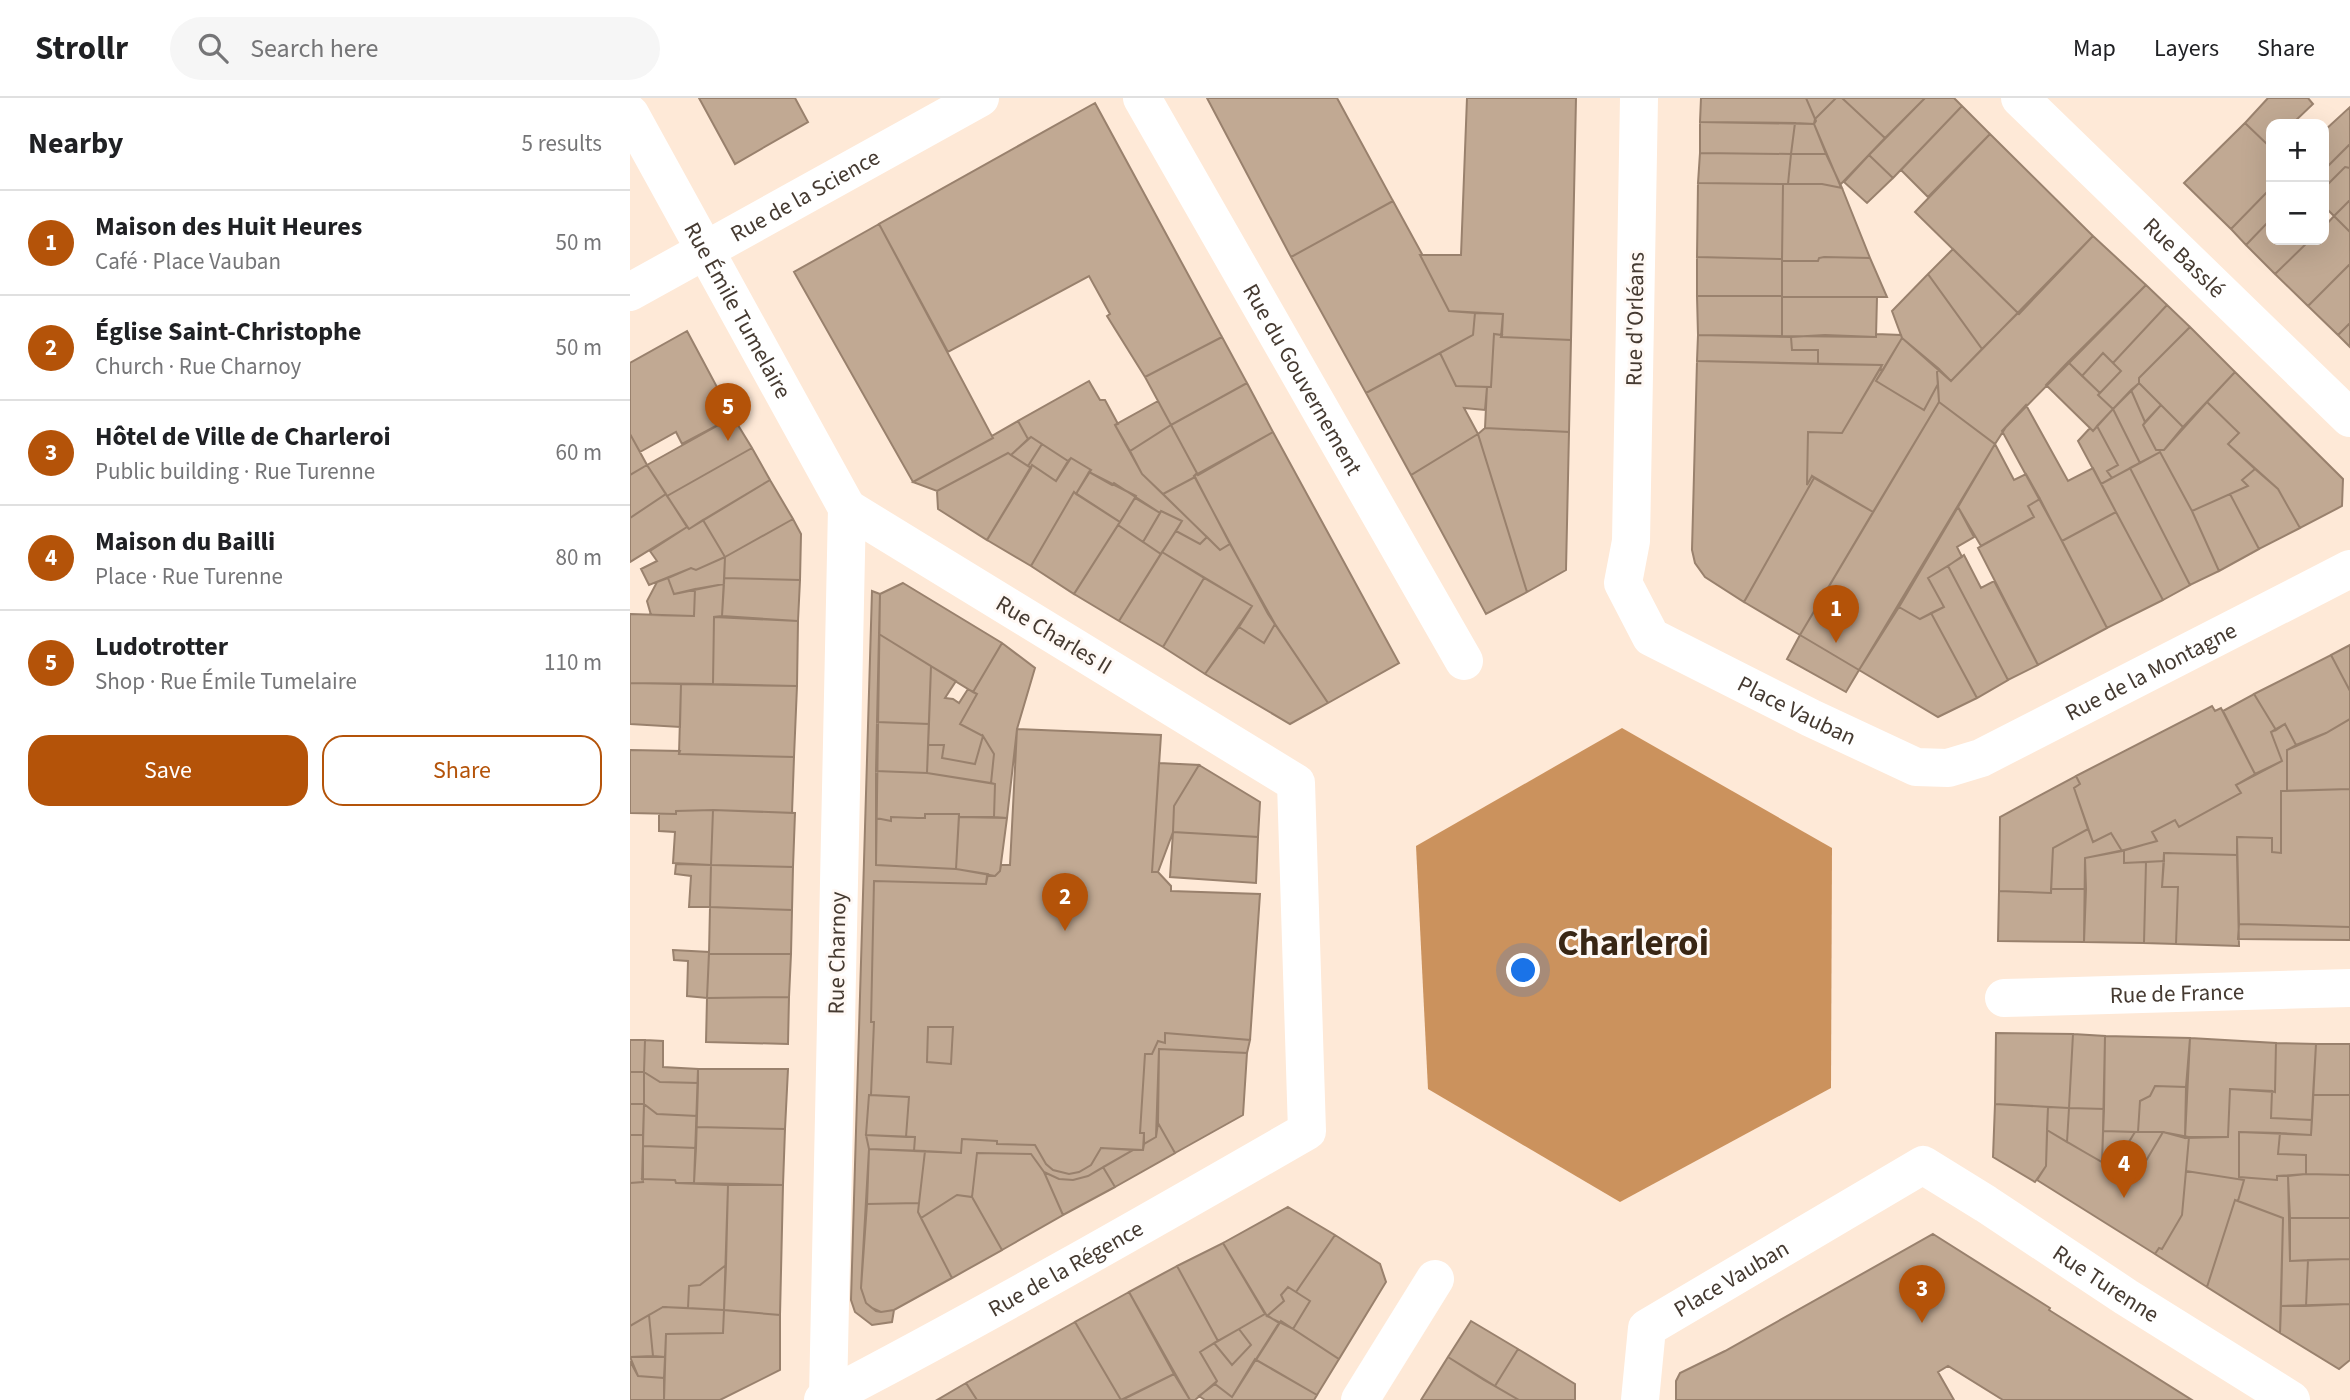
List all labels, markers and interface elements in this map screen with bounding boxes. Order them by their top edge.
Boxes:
search box [170,17,660,80]
text: Strollr [35,25,128,72]
icon: search [194,29,232,67]
text: Search here [250,30,378,67]
text: Map [2073,31,2116,66]
text: Layers [2154,31,2219,66]
text: Share [2257,31,2315,66]
map controls [2266,119,2329,245]
button: + [2266,119,2329,182]
text: Nearby [28,122,123,165]
text: 5 results [522,127,602,160]
street label: Rue de la Science [724,140,886,250]
button: − [2266,182,2329,245]
text: Maison des Huit Heures [95,208,362,245]
street label: Rue Basslé [2136,210,2233,305]
street label: Rue Émile Tumelaire [676,216,800,404]
text: 1 [45,226,57,259]
text: 50 m [555,226,602,259]
text: Café · Place Vauban [95,245,281,278]
street label: Rue d'Orléans [1617,252,1653,386]
street label: Rue du Gouvernement [1235,277,1371,481]
text: Église Saint-Christophe [95,313,361,350]
text: 2 [45,331,57,364]
text: 50 m [555,331,602,364]
text: Church · Rue Charnoy [95,350,301,383]
pin: 5 [705,383,751,441]
text: Hôtel de Ville de Charleroi [95,418,391,455]
text: 3 [45,436,57,469]
text: 60 m [555,436,602,469]
text: Public building · Rue Turenne [95,455,375,488]
text: Maison du Bailli [95,523,275,560]
text: 4 [45,541,57,574]
text: 80 m [555,541,602,574]
text: Place · Rue Turenne [95,560,283,593]
pin: 1 [1813,585,1859,643]
street label: Rue Charles II [990,587,1118,683]
street label: Rue de la Montagne [2059,613,2242,729]
text: Ludotrotter [95,628,228,665]
text: 5 [45,646,57,679]
text: 110 m [544,646,602,679]
text: Shop · Rue Émile Tumelaire [95,665,357,698]
street label: Place Vauban [1732,667,1862,753]
button: Save [28,735,308,806]
button: Share [322,735,602,806]
pin: 2 [1042,873,1088,931]
street label: Rue Charnoy [819,891,855,1015]
district label: Charleroi [1557,917,1709,970]
your location [1506,953,1540,987]
street label: Rue de France [2109,975,2245,1011]
pin: 4 [2101,1140,2147,1198]
street label: Rue de la Régence [982,1212,1149,1325]
street label: Place Vauban [1667,1231,1795,1325]
street label: Rue Turenne [2046,1236,2166,1330]
pin: 3 [1899,1265,1945,1323]

